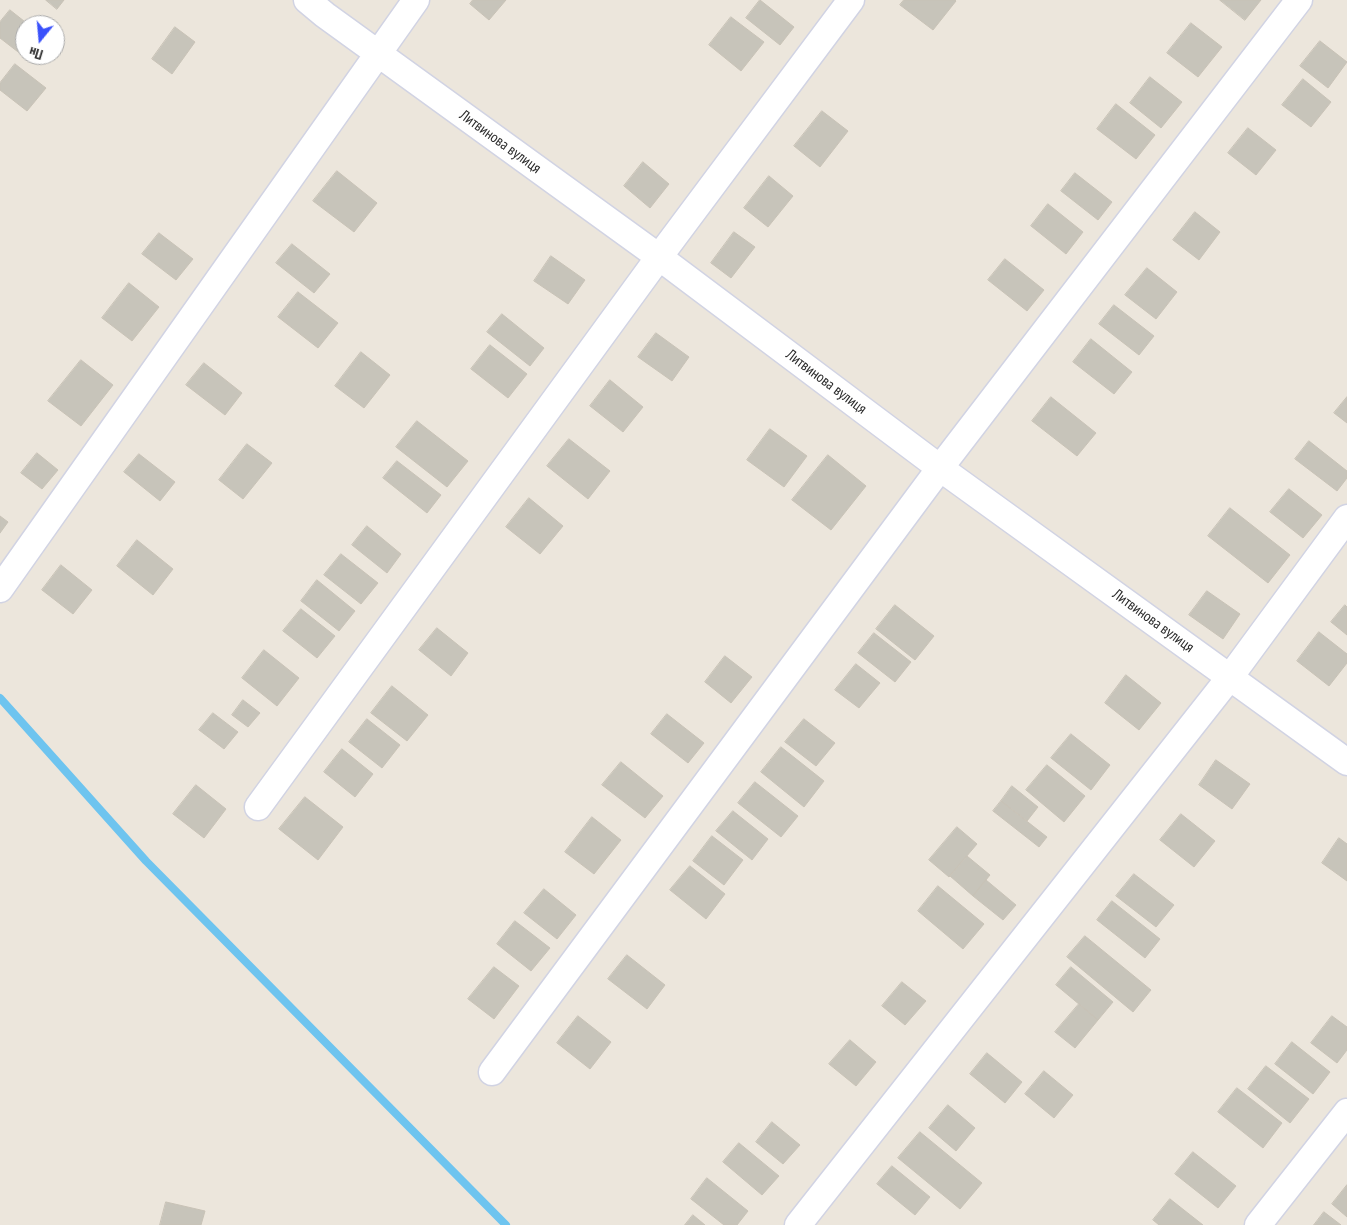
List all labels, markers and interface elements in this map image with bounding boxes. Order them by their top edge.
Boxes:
north arrow [15,15,65,65]
text: Пн [27,43,45,64]
street label: Литвинова вулиця [456,106,544,178]
street label: Литвинова вулиця [782,346,870,418]
street label: Литвинова вулиця [1109,585,1197,657]

